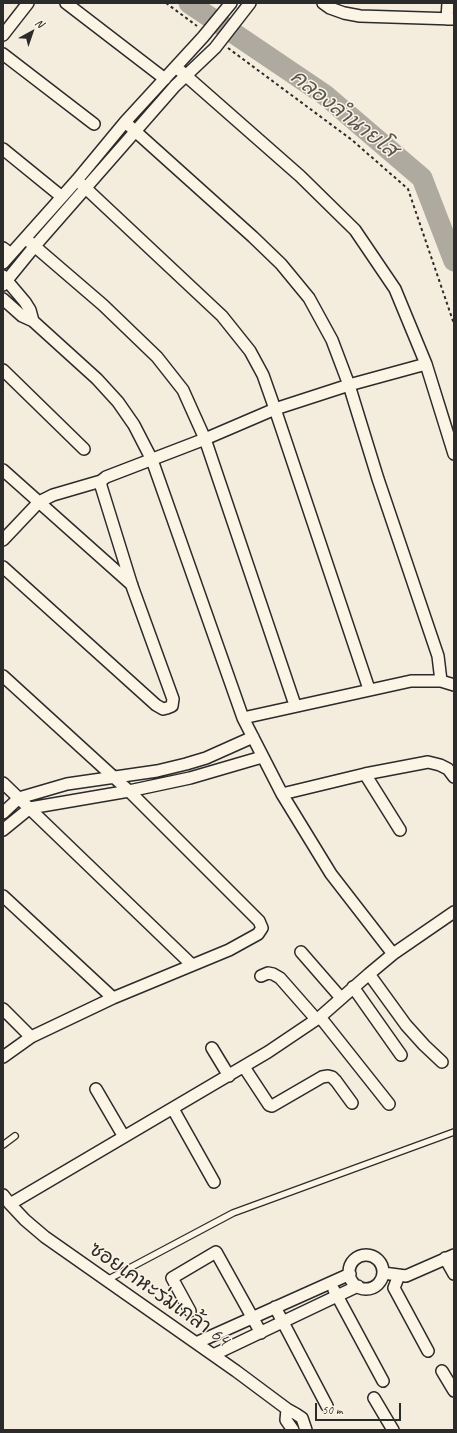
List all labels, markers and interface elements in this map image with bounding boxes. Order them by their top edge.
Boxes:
north arrow [12,12,52,52]
text: N [33,15,47,30]
water label: คลองลำนายโส [285,65,401,163]
street label: ซอยเคหะร่มเกล้า 64 [84,1238,234,1352]
scale bar [317,1395,403,1421]
text: 50 m [322,1402,342,1418]

